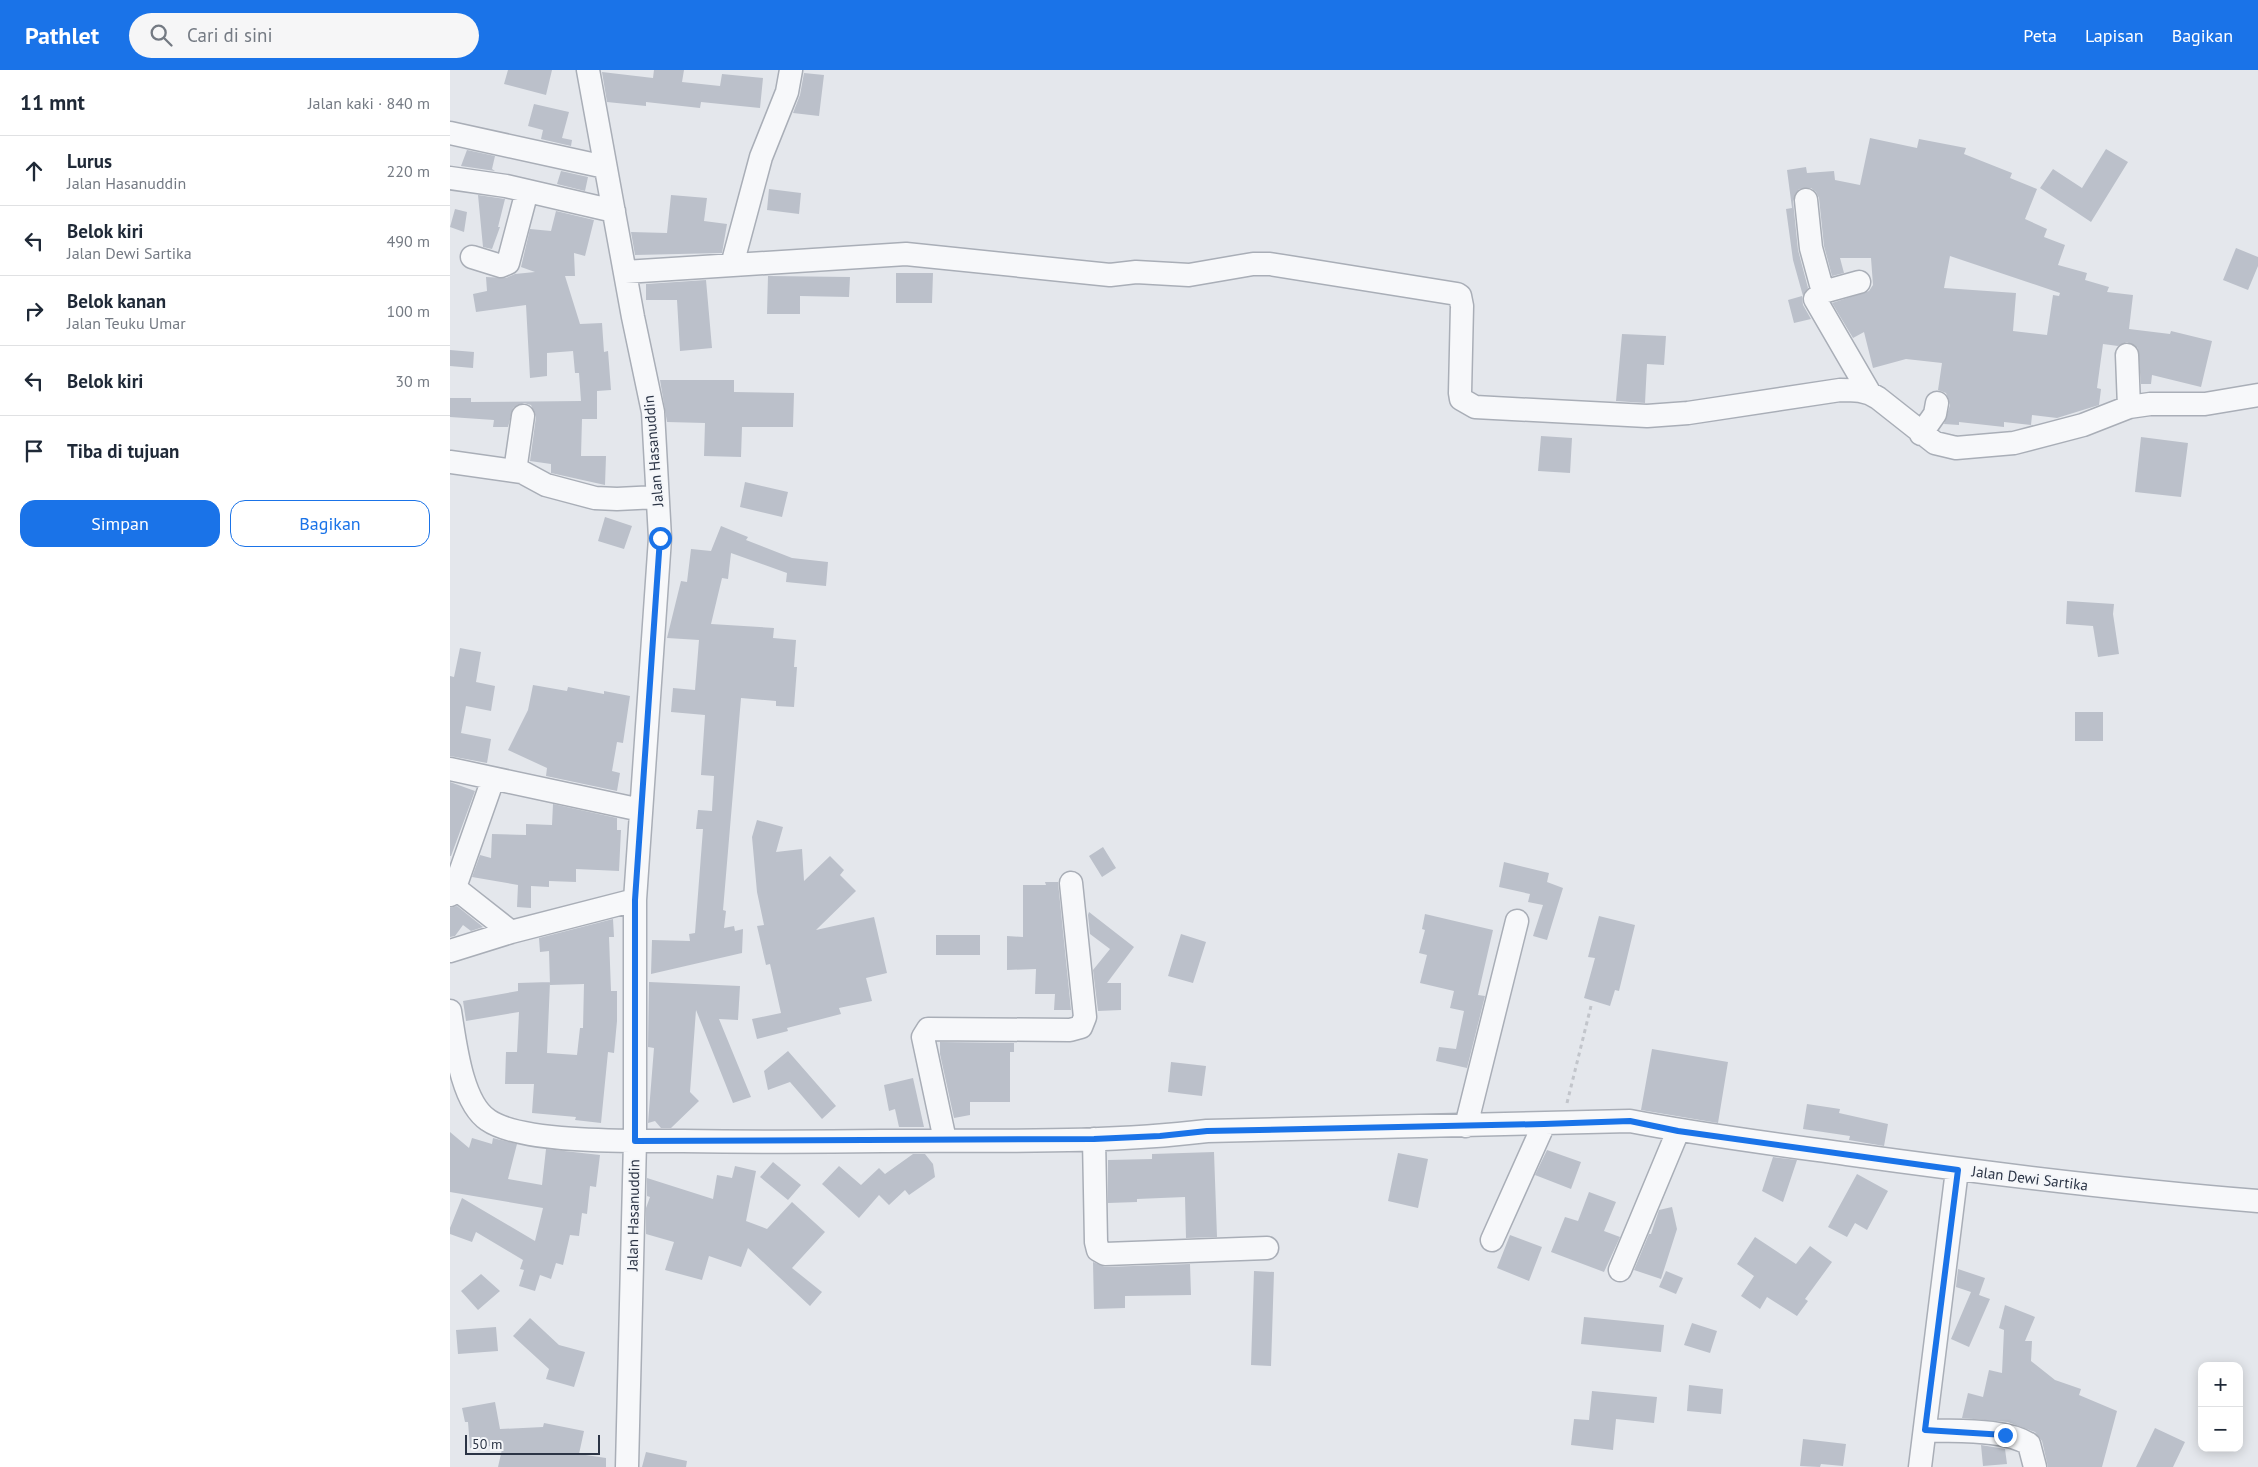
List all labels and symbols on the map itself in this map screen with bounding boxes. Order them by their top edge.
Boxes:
street label: Jalan Hasanuddin [639,394,667,509]
route start [649,527,672,550]
street label: Jalan Hasanuddin [623,1159,643,1272]
street label: Jalan Dewi Sartika [1970,1161,2089,1195]
route end [1994,1424,2017,1447]
scale bar [465,1432,600,1455]

